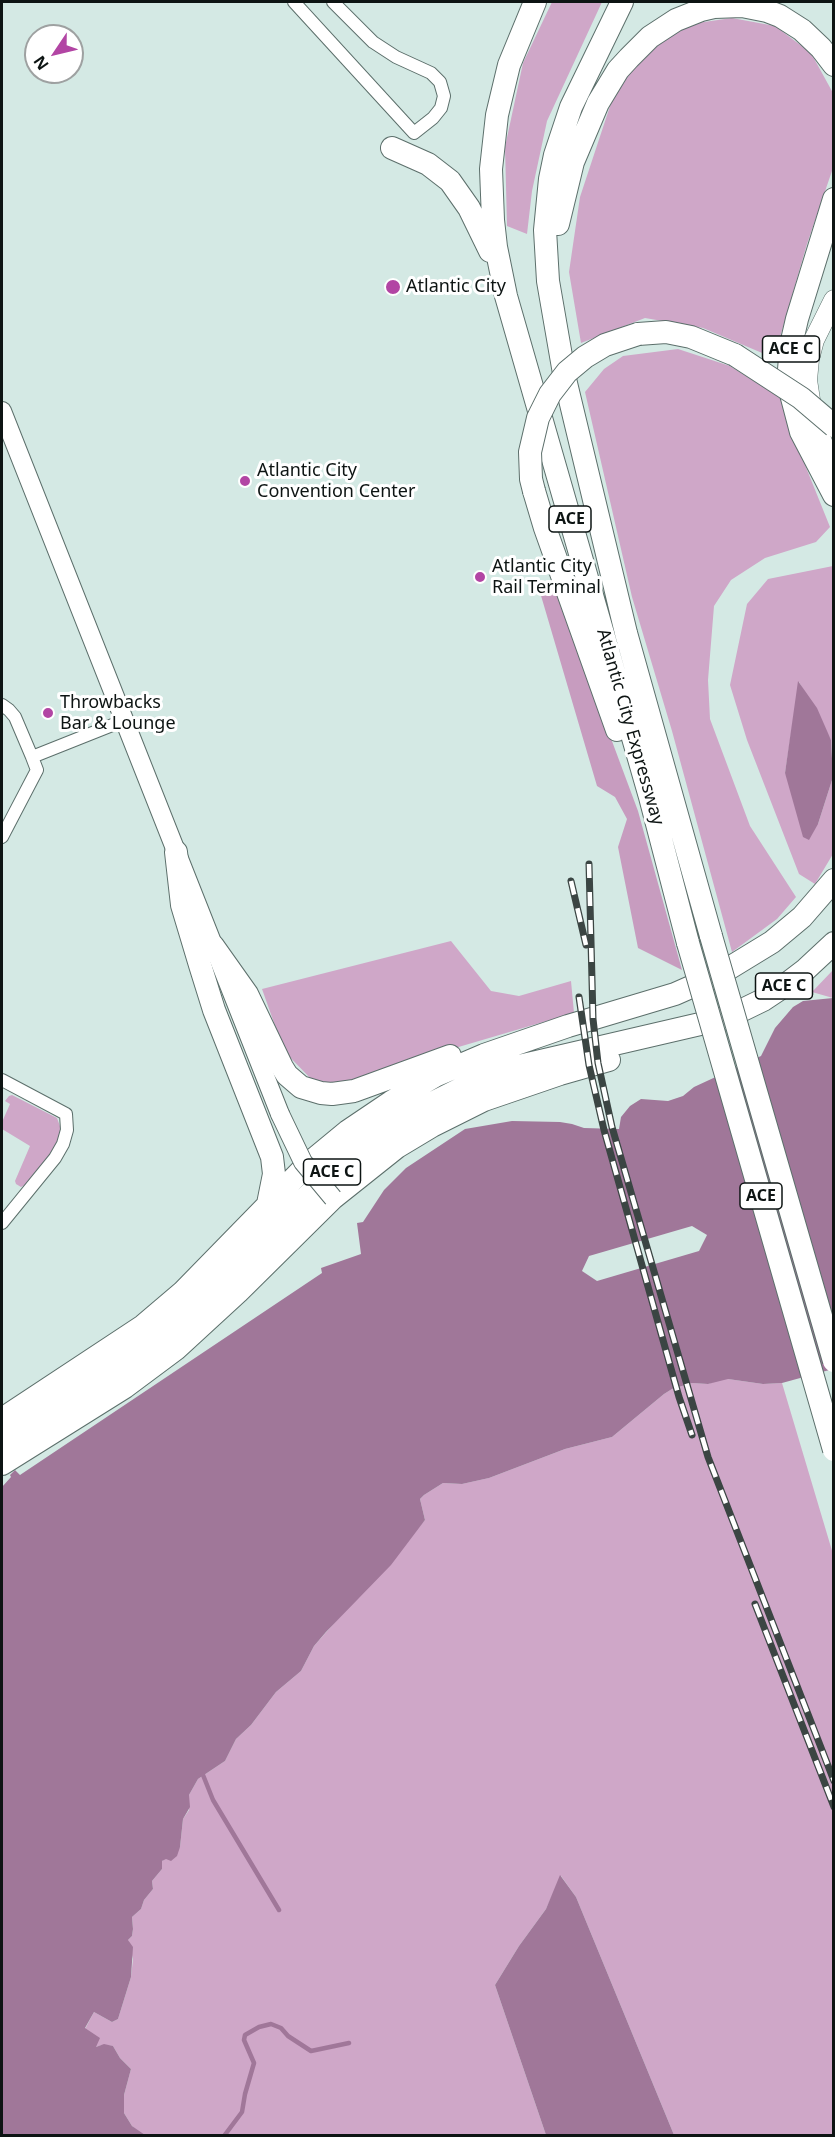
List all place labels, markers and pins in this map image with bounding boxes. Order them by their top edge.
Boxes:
place label: Atlantic City [406,276,506,298]
marker: Atlantic City [384,278,402,296]
place label: Atlantic City Convention Center [257,460,415,502]
marker: Atlantic City Convention Center [238,474,252,488]
place label: Atlantic City Rail Terminal [492,556,601,598]
marker: Atlantic City Rail Terminal [473,570,487,584]
place label: Throwbacks Bar & Lounge [60,692,176,734]
marker: Throwbacks Bar & Lounge [41,706,55,720]

